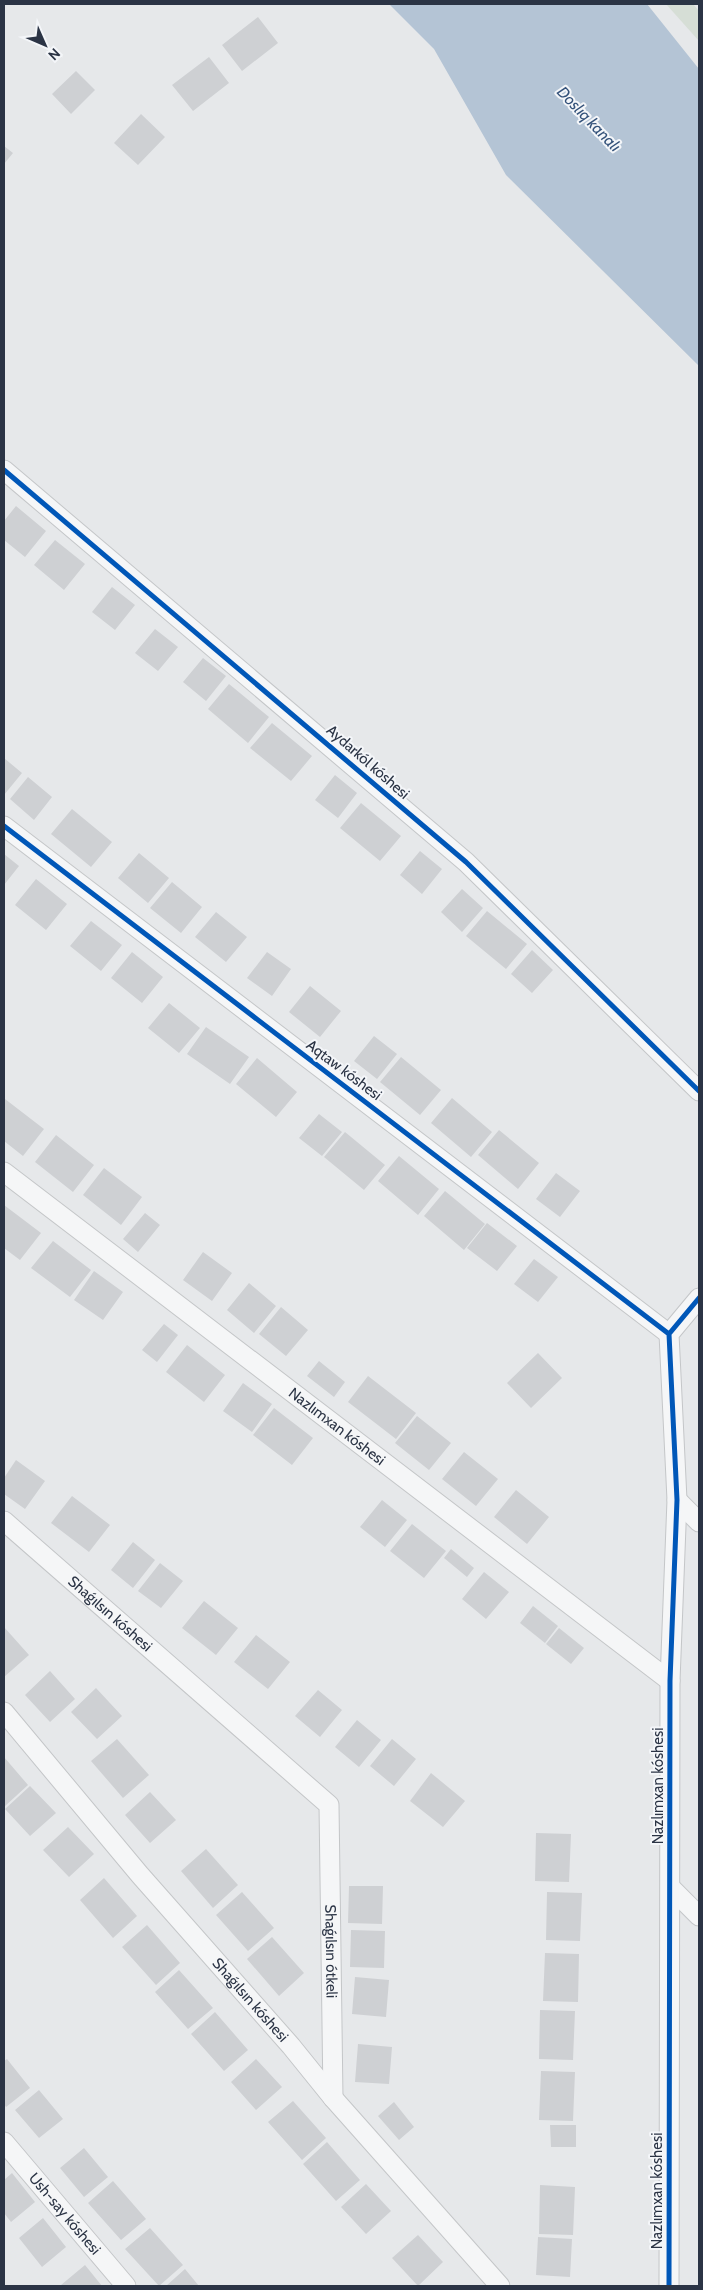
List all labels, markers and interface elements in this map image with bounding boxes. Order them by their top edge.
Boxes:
north arrow [20,20,70,70]
text: N [44,44,64,64]
water label: Doslıq kanalı [553,82,625,156]
street label: Aydarkól kóshesi [323,721,413,803]
street label: Aqtaw kóshesi [303,1036,385,1104]
street label: Nazlımxan kóshesi [285,1384,389,1469]
street label: Shaǵılsın kóshesi [64,1572,156,1655]
street label: Nazlımxan kóshesi [649,1728,667,1844]
street label: Shaǵılsın ótkeli [321,1904,341,1998]
street label: Shaǵılsın kóshesi [209,1954,292,2046]
street label: Nazlımxan kóshesi [648,2133,666,2249]
street label: Ush-say kóshesi [25,2169,104,2258]

